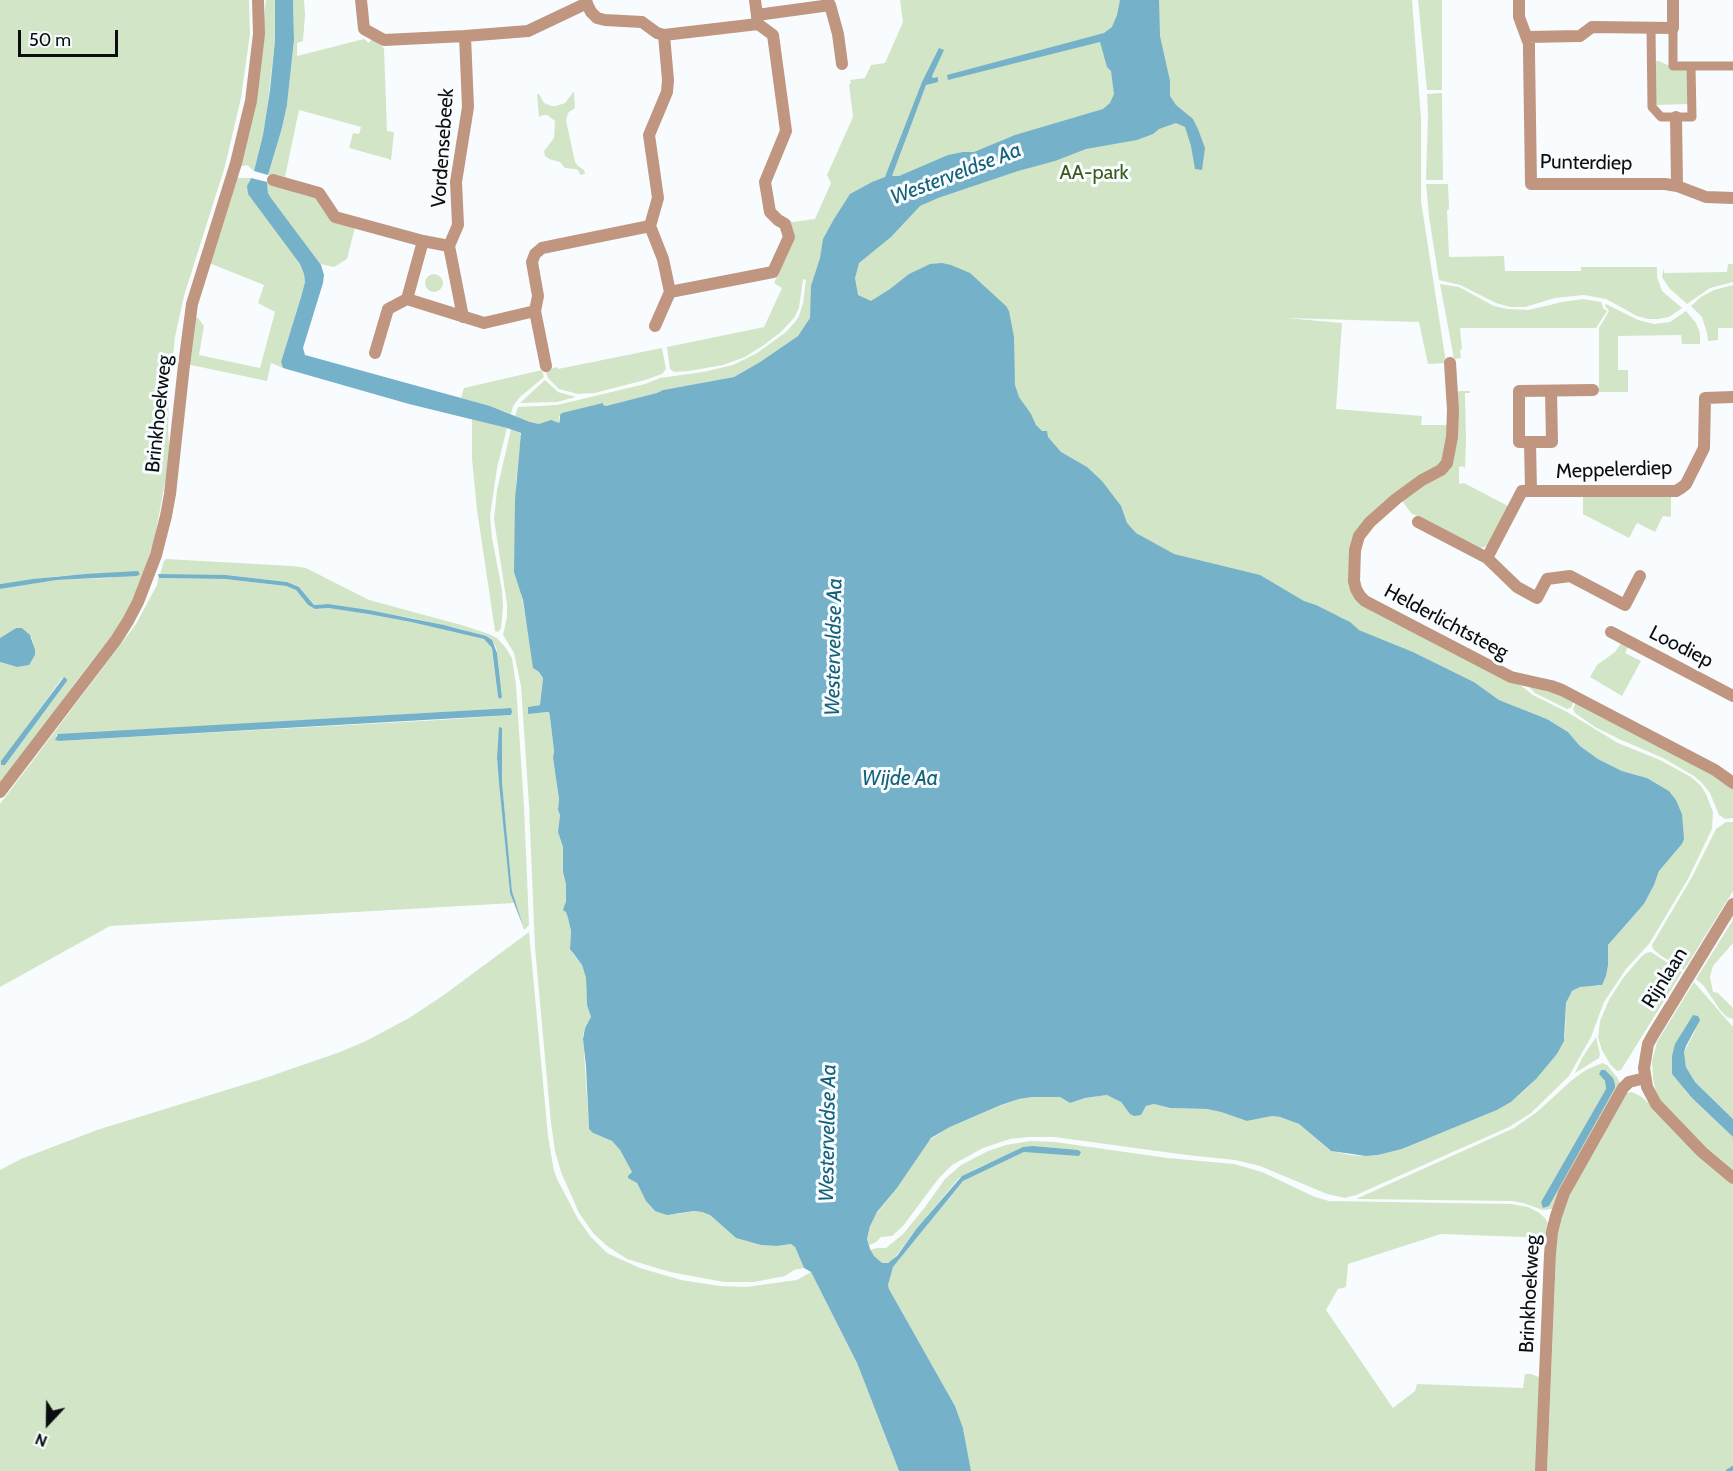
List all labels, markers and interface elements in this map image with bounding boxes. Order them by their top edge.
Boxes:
scale bar [21,18,122,56]
text: 50 m [29,29,71,51]
street label: Vordensebeek [427,87,459,209]
water label: Westerveldse Aa [887,138,1025,210]
street label: Punterdiep [1540,150,1632,176]
park label: AA-park [1059,161,1129,185]
street label: Brinkhoekweg [141,354,177,474]
street label: Meppelerdiep [1555,456,1673,484]
water label: Westerveldse Aa [820,578,848,716]
street label: Helderlichtsteeg [1380,579,1512,665]
street label: Loodiep [1645,621,1717,673]
water label: Wijde Aa [862,766,938,792]
street label: Rijnlaan [1637,943,1693,1013]
water label: Westerveldse Aa [814,1064,842,1202]
street label: Brinkhoekweg [1515,1234,1545,1354]
north arrow [18,1393,78,1453]
text: N [32,1429,50,1451]

